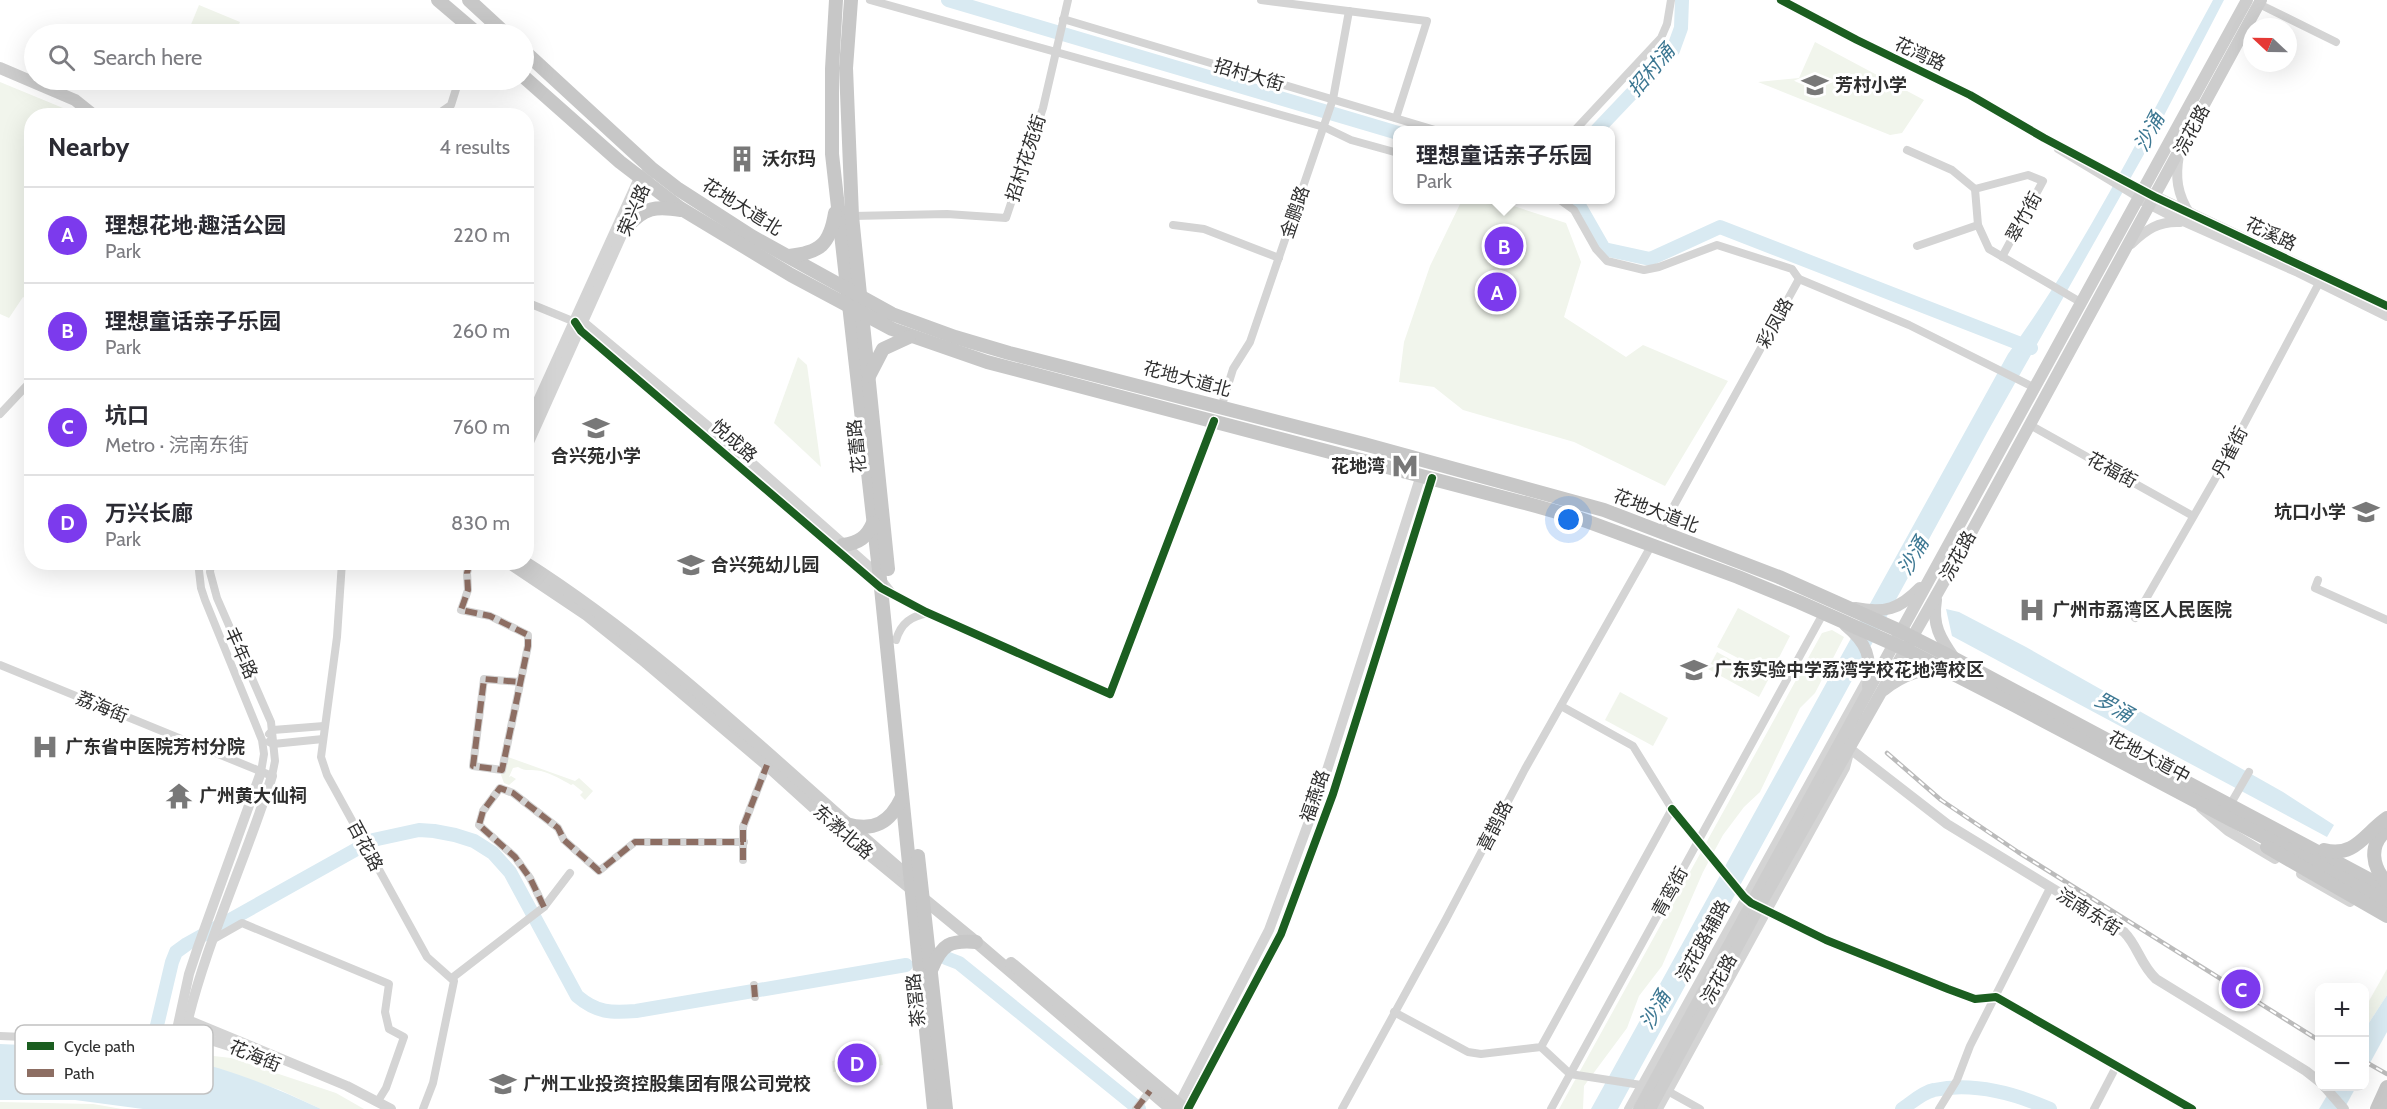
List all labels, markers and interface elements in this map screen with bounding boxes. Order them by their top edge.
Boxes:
north arrow [2243,18,2297,72]
search box [24,24,534,90]
street label: 花湾路 [1891,33,1949,75]
water label: 招村涌 [1623,38,1681,101]
icon: search [45,41,78,74]
text: Search here [93,44,202,71]
street label: 招村大街 [1211,55,1287,95]
school or university icon: 芳村小学 [1800,70,1830,100]
place label: 芳村小学 [1835,74,1907,96]
street label: 浣花路 [2170,101,2214,159]
water label: 沙涌 [2129,107,2170,155]
street label: 招村花苑街 [1002,112,1050,204]
popup [1393,126,1615,204]
text: Nearby [48,131,129,163]
text: 4 results [439,135,510,159]
text: 理想童话亲子乐园 [1416,142,1592,169]
building icon: 沃尔玛 [727,144,757,174]
place label: 沃尔玛 [762,148,816,170]
text: Park [1416,169,1452,193]
street label: 花地大道北 [698,174,786,240]
street label: 荣兴路 [613,181,655,239]
street label: 金鹏路 [1276,183,1314,241]
street label: 翠竹街 [2001,188,2047,246]
text: 理想花地·趣活公园 [105,212,286,239]
street label: 花溪路 [2242,213,2300,255]
text: A [61,223,74,247]
text: 220 m [453,223,510,247]
pin: B [1484,224,1524,268]
text: Park [105,239,141,263]
pin: A [1478,270,1516,314]
street label: 彩凤路 [1752,294,1798,352]
text: 理想童话亲子乐园 [105,308,281,335]
text: B [61,319,74,343]
text: 260 m [452,319,510,343]
text: Park [105,335,141,359]
street label: 花地大道北 [1141,357,1233,401]
text: 坑口 [105,402,149,429]
school or university icon: 合兴苑小学 [581,413,611,443]
text: C [61,415,74,439]
text: 760 m [453,415,510,439]
street label: 悦成路 [706,415,762,467]
street label: 花蕾路 [843,418,871,474]
street label: 丹雀街 [2208,423,2252,481]
text: Metro · 浣南东街 [105,433,249,457]
place label: 合兴苑小学 [551,445,641,467]
street label: 花福街 [2083,447,2141,493]
metro station icon: 花地湾 [1390,451,1420,481]
place label: 花地湾 [1331,455,1385,477]
street label: 花地大道北 [1610,485,1702,537]
school or university icon: 坑口小学 [2351,497,2381,527]
text: 万兴长廊 [105,500,193,527]
place label: 坑口小学 [2274,501,2346,523]
your location [1554,505,1583,534]
text: D [60,511,75,535]
text: 830 m [451,511,510,535]
text: Park [105,527,141,551]
street label: 浣花路 [1935,527,1981,585]
water label: 沙涌 [1893,531,1934,579]
school or university icon: 合兴苑幼儿园 [676,550,706,580]
place label: 合兴苑幼儿园 [711,554,819,576]
hospital icon: 广州市荔湾区人民医院 [2017,595,2047,625]
place label: 广州市荔湾区人民医院 [2052,599,2232,621]
street label: 丰年路 [220,624,262,682]
school or university icon: 广东实验中学荔湾学校花地湾校区 [1679,655,1709,685]
place label: 广东实验中学荔湾学校花地湾校区 [1714,659,1984,681]
street label: 荔海街 [73,687,131,727]
water label: 罗涌 [2091,687,2139,728]
street label: 花地大道中 [2104,726,2194,788]
hospital icon: 广东省中医院芳村分院 [30,732,60,762]
place label: 广东省中医院芳村分院 [65,736,245,758]
street label: 福燕路 [1296,767,1334,825]
temple icon: 广州黄大仙祠 [164,781,194,811]
place label: 广州黄大仙祠 [199,785,307,807]
street label: 喜鹊路 [1473,797,1517,855]
street label: 东漖北路 [809,800,877,864]
street label: 百花路 [343,817,387,875]
street label: 青鸾街 [1647,863,1693,921]
street label: 浣南东街 [2053,884,2125,940]
street label: 浣花路辅路 [1672,896,1734,986]
street label: 浣花路 [1696,950,1742,1008]
pin: C [2222,966,2260,1012]
street label: 茶滘路 [902,972,930,1028]
map controls [2315,983,2369,1091]
button: + [2315,983,2369,1037]
water label: 沙涌 [1635,985,1676,1033]
legend [15,1025,213,1094]
street label: 花海街 [226,1036,284,1076]
text: Cycle path [64,1037,135,1056]
button: − [2315,1037,2369,1091]
pin: D [838,1040,876,1086]
text: Path [64,1064,95,1083]
school or university icon: 广州工业投资控股集团有限公司党校 [488,1069,518,1099]
place label: 广州工业投资控股集团有限公司党校 [523,1073,811,1095]

